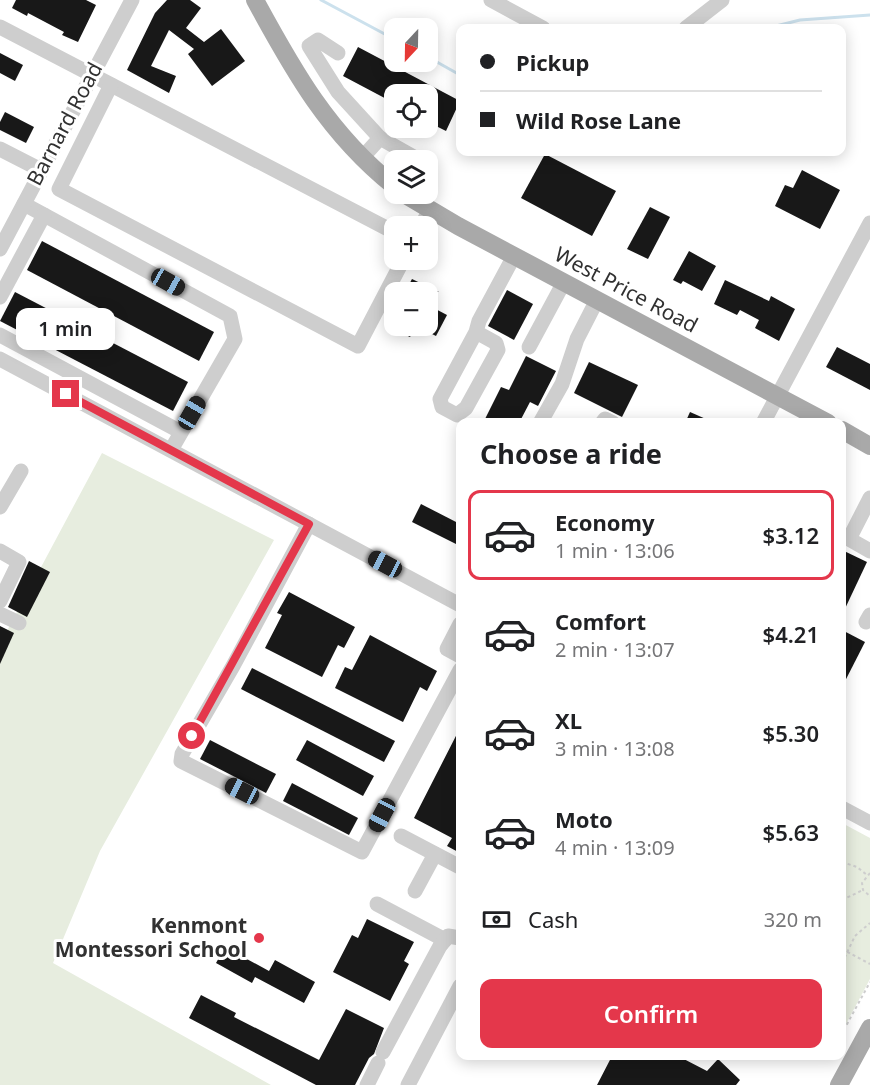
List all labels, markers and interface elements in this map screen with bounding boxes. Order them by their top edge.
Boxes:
north arrow [384,18,438,72]
map controls [384,18,438,336]
text: Pickup [516,47,589,77]
street label: Barnard Road [20,57,108,190]
button: locate [384,84,438,138]
text: Wild Rose Lane [516,105,681,135]
button: layers [384,150,438,204]
button: + [384,216,438,270]
street label: West Price Road [550,240,703,339]
car [148,265,188,299]
button: − [384,282,438,336]
callout: 1 min [16,307,116,349]
text: 1 min [38,315,93,342]
route end [52,380,79,407]
car [175,393,209,433]
text: Choose a ride [480,435,662,472]
text: Economy [555,507,654,537]
icon: car [483,508,537,562]
text: $3.12 [763,520,819,550]
text: 1 min · 13:06 [555,537,675,564]
car [365,548,405,580]
text: Comfort [555,606,646,636]
icon: car [483,607,537,661]
text: $4.21 [763,619,819,649]
text: 2 min · 13:07 [555,636,675,663]
text: XL [555,705,582,735]
icon: car [483,706,537,760]
text: $5.30 [763,718,819,748]
route start [178,722,205,749]
text: 3 min · 13:08 [555,735,675,762]
car [222,775,262,807]
car [366,795,398,835]
text: Moto [555,804,613,834]
icon: car [483,805,537,859]
text: $5.63 [763,817,819,847]
text: 4 min · 13:09 [555,834,675,861]
icon: cash [480,903,513,936]
text: Cash [528,904,578,934]
text: 320 m [764,906,822,933]
place label: Kenmont Montessori School [55,911,247,963]
marker: Kenmont Montessori School [252,931,266,945]
button: Confirm [480,979,822,1048]

